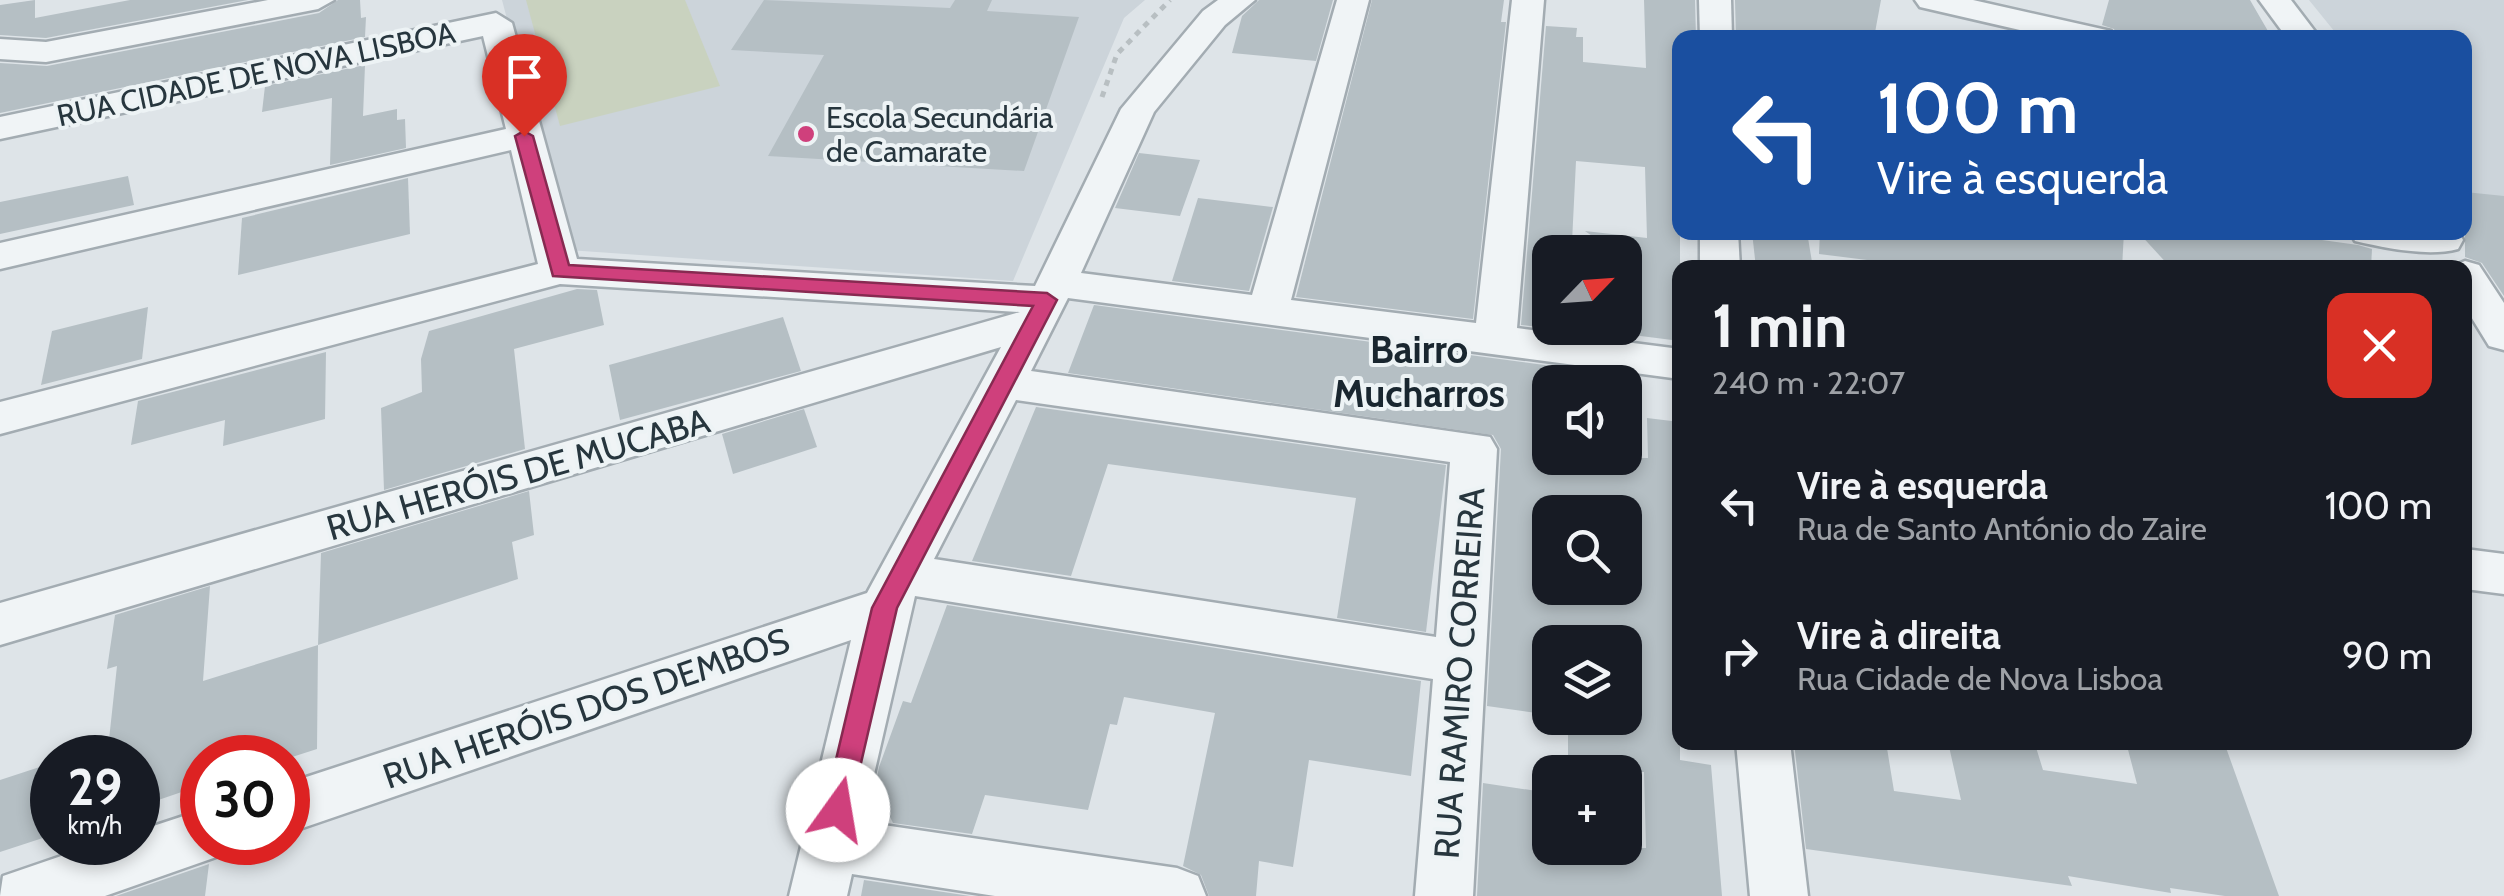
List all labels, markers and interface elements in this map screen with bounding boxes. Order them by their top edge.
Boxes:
street label: RUA CIDADE DE NOVA LISBOA [53,14,459,134]
pin [482,34,567,137]
icon: arrive [497,49,552,104]
text: 100 m [1877,65,2078,151]
icon: left [1712,70,1842,200]
place label: Escola Secundária de Camarate [826,99,1054,170]
marker: Escola Secundária de Camarate [795,123,817,145]
text: Vire à esquerda [1877,151,2168,205]
north arrow [1532,235,1642,345]
map controls [1532,235,1642,865]
text: 1 min [1712,289,1847,362]
button: close [2327,293,2432,398]
district label: Bairro Mucharros [1333,326,1505,417]
text: 240 m · 22:07 [1712,363,1905,402]
button: sound [1532,365,1642,475]
street label: RUA HERÓIS DE MUCABA [322,399,715,549]
text: Vire à esquerda [1797,462,2048,509]
icon: left [1712,478,1767,533]
text: 100 m [2325,482,2432,529]
street label: RUA RAMIRO CORREIRA [1425,485,1493,860]
button: search [1532,495,1642,605]
text: Rua de Santo António do Zaire [1797,509,2207,548]
text: Vire à direita [1797,612,2001,659]
street label: RUA HERÓIS DOS DEMBOS [377,618,795,798]
button: layers [1532,625,1642,735]
icon: right [1712,628,1767,683]
text: 90 m [2342,632,2432,679]
text: Rua Cidade de Nova Lisboa [1797,659,2163,698]
speed limit sign: 30 [180,735,310,865]
button: + [1532,755,1642,865]
text: 29 [68,757,122,818]
position arrow [786,758,890,862]
text: km/h [68,810,122,840]

